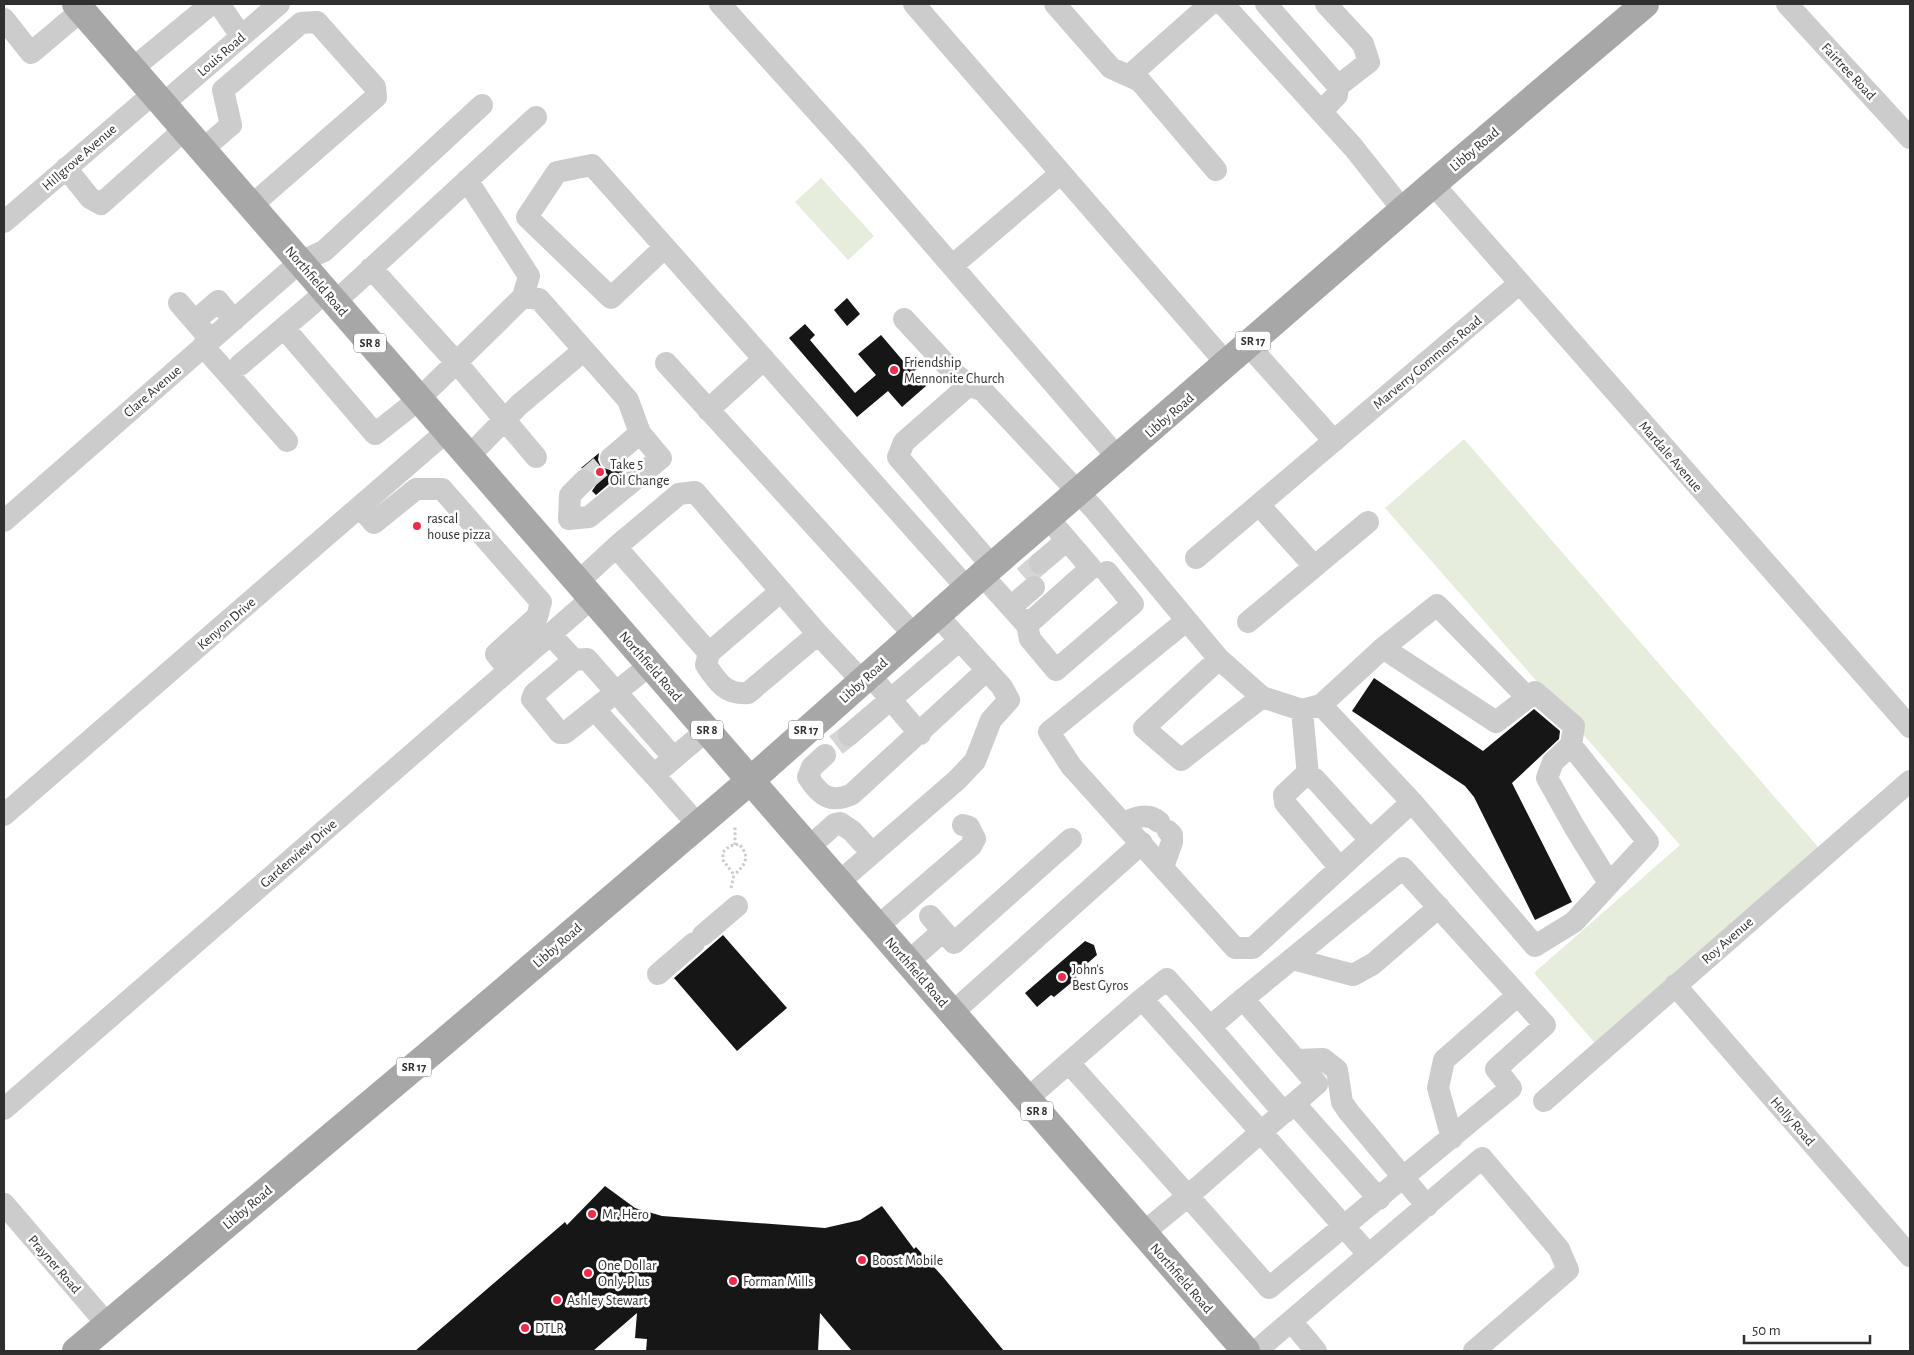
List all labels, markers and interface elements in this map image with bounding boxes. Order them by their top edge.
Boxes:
street label: Louis Road [195,30,248,79]
street label: Fairtree Road [1819,41,1878,103]
street label: Hillgrove Avenue [40,122,119,194]
street label: Libby Road [1447,125,1502,174]
street label: Northfield Road [282,244,350,319]
street label: Marverry Commons Road [1371,313,1485,412]
road number: SR 17 [1236,332,1270,351]
road number: SR 8 [354,333,386,352]
place label: Friendship Mennonite Church [904,356,1005,386]
street label: Clare Avenue [121,363,184,420]
marker: Friendship Mennonite Church [888,364,900,376]
street label: Libby Road [1143,391,1197,441]
street label: Mardale Avenue [1636,419,1705,495]
place label: Take 5 Oil Change [610,458,669,488]
marker: Take 5 Oil Change [594,466,606,478]
place label: rascal house pizza [427,512,491,542]
marker: rascal house pizza [411,520,423,532]
street label: Kenyon Drive [195,595,258,653]
street label: Northfield Road [616,629,684,704]
street label: Libby Road [837,656,890,706]
road number: SR 8 [691,720,723,740]
road number: SR 17 [788,720,824,740]
street label: Gardenview Drive [258,817,340,891]
street label: Roy Avenue [1699,915,1756,967]
street label: Libby Road [531,921,585,971]
street label: Northfield Road [882,935,950,1010]
place label: John's Best Gyros [1072,963,1128,993]
marker: John's Best Gyros [1056,971,1068,983]
road number: SR 17 [396,1058,432,1076]
street label: Holly Road [1768,1095,1817,1149]
road number: SR 8 [1021,1102,1053,1120]
street label: Libby Road [220,1183,275,1232]
marker: Mr. Hero [586,1208,598,1220]
place label: Mr. Hero [602,1208,649,1222]
street label: Prayner Road [25,1233,83,1296]
street label: Northfield Road [1147,1241,1215,1316]
marker: Boost Mobile [856,1254,868,1266]
place label: Boost Mobile [872,1254,943,1268]
place label: One Dollar Only-Plus [598,1259,657,1289]
marker: One Dollar Only-Plus [582,1267,594,1279]
marker: Forman Mills [727,1275,739,1287]
place label: Forman Mills [743,1275,813,1289]
marker: Ashley Stewart [551,1294,563,1306]
place label: Ashley Stewart [567,1294,648,1308]
scale bar [1744,1312,1870,1344]
marker: DTLR [519,1322,531,1334]
place label: DTLR [535,1322,564,1336]
text: 50 m [1752,1323,1781,1338]

